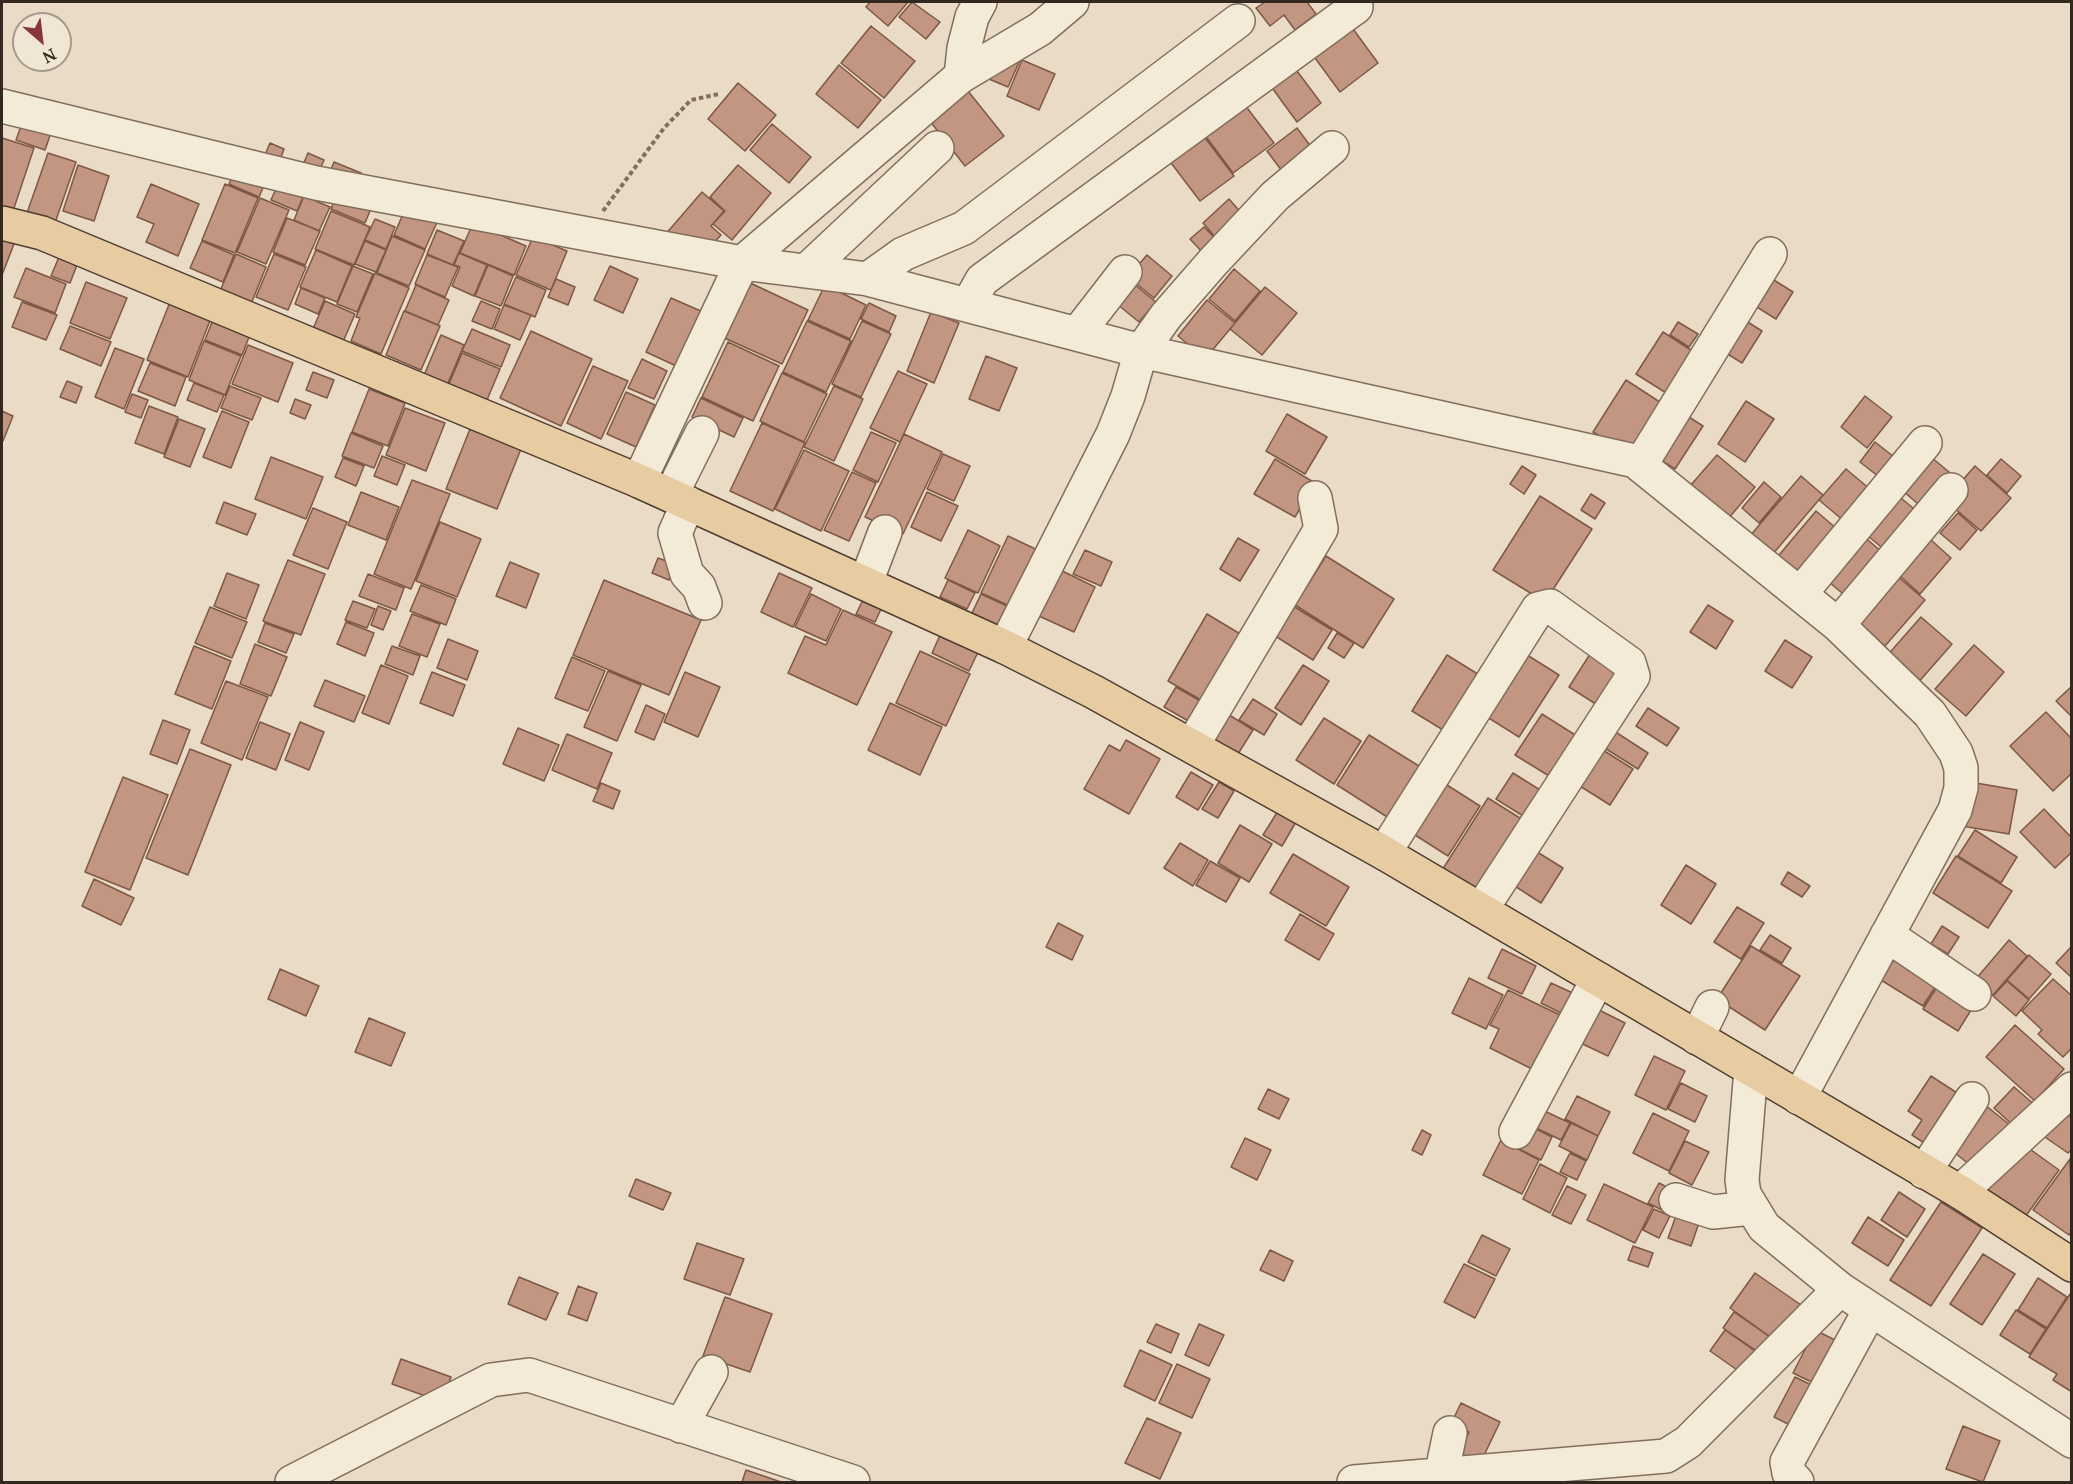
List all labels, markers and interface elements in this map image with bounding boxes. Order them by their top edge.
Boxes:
north arrow [12,12,72,72]
text: N [39,43,60,69]

